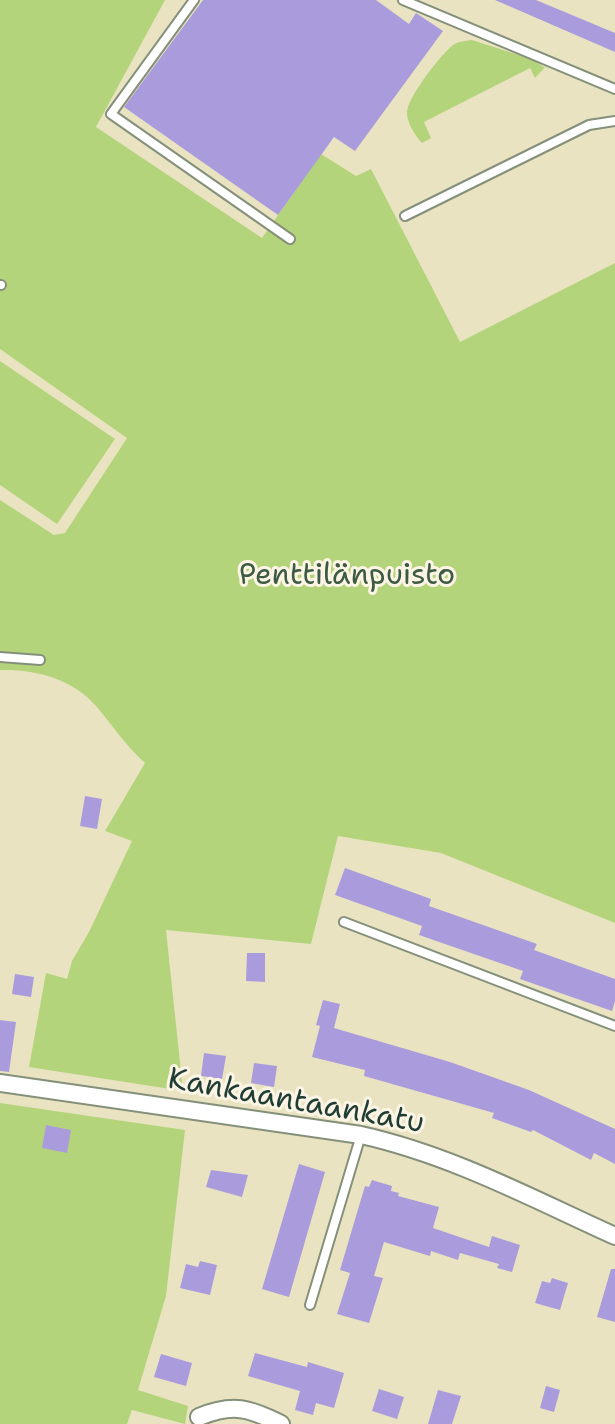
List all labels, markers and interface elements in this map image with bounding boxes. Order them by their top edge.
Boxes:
park label: Penttilänpuisto [239,558,455,594]
street label: Kankaantaankatu [165,1062,427,1142]

